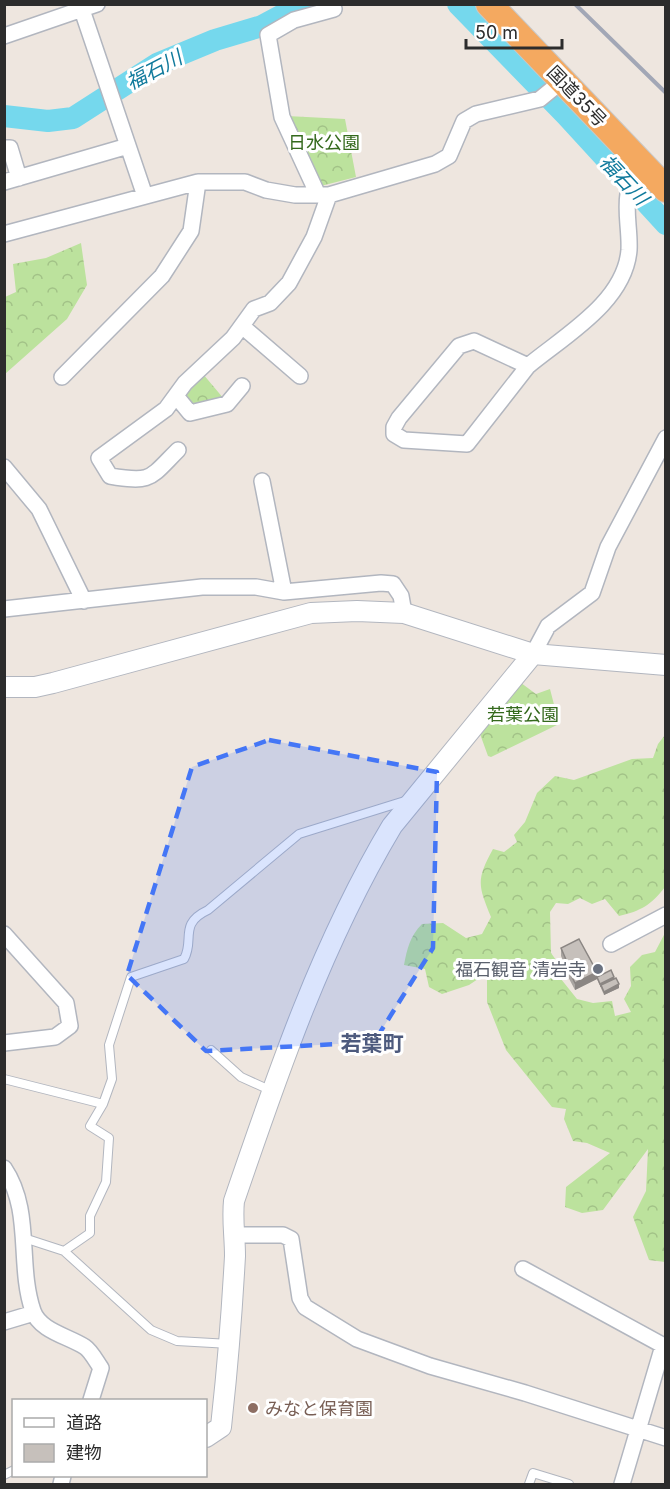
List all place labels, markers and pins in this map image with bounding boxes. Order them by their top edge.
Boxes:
place label: 福石観音 清岩寺 [455,959,586,980]
marker: 福石観音 清岩寺 [591,962,605,976]
place label: みなと保育園 [265,1398,373,1419]
marker: みなと保育園 [246,1401,260,1415]

